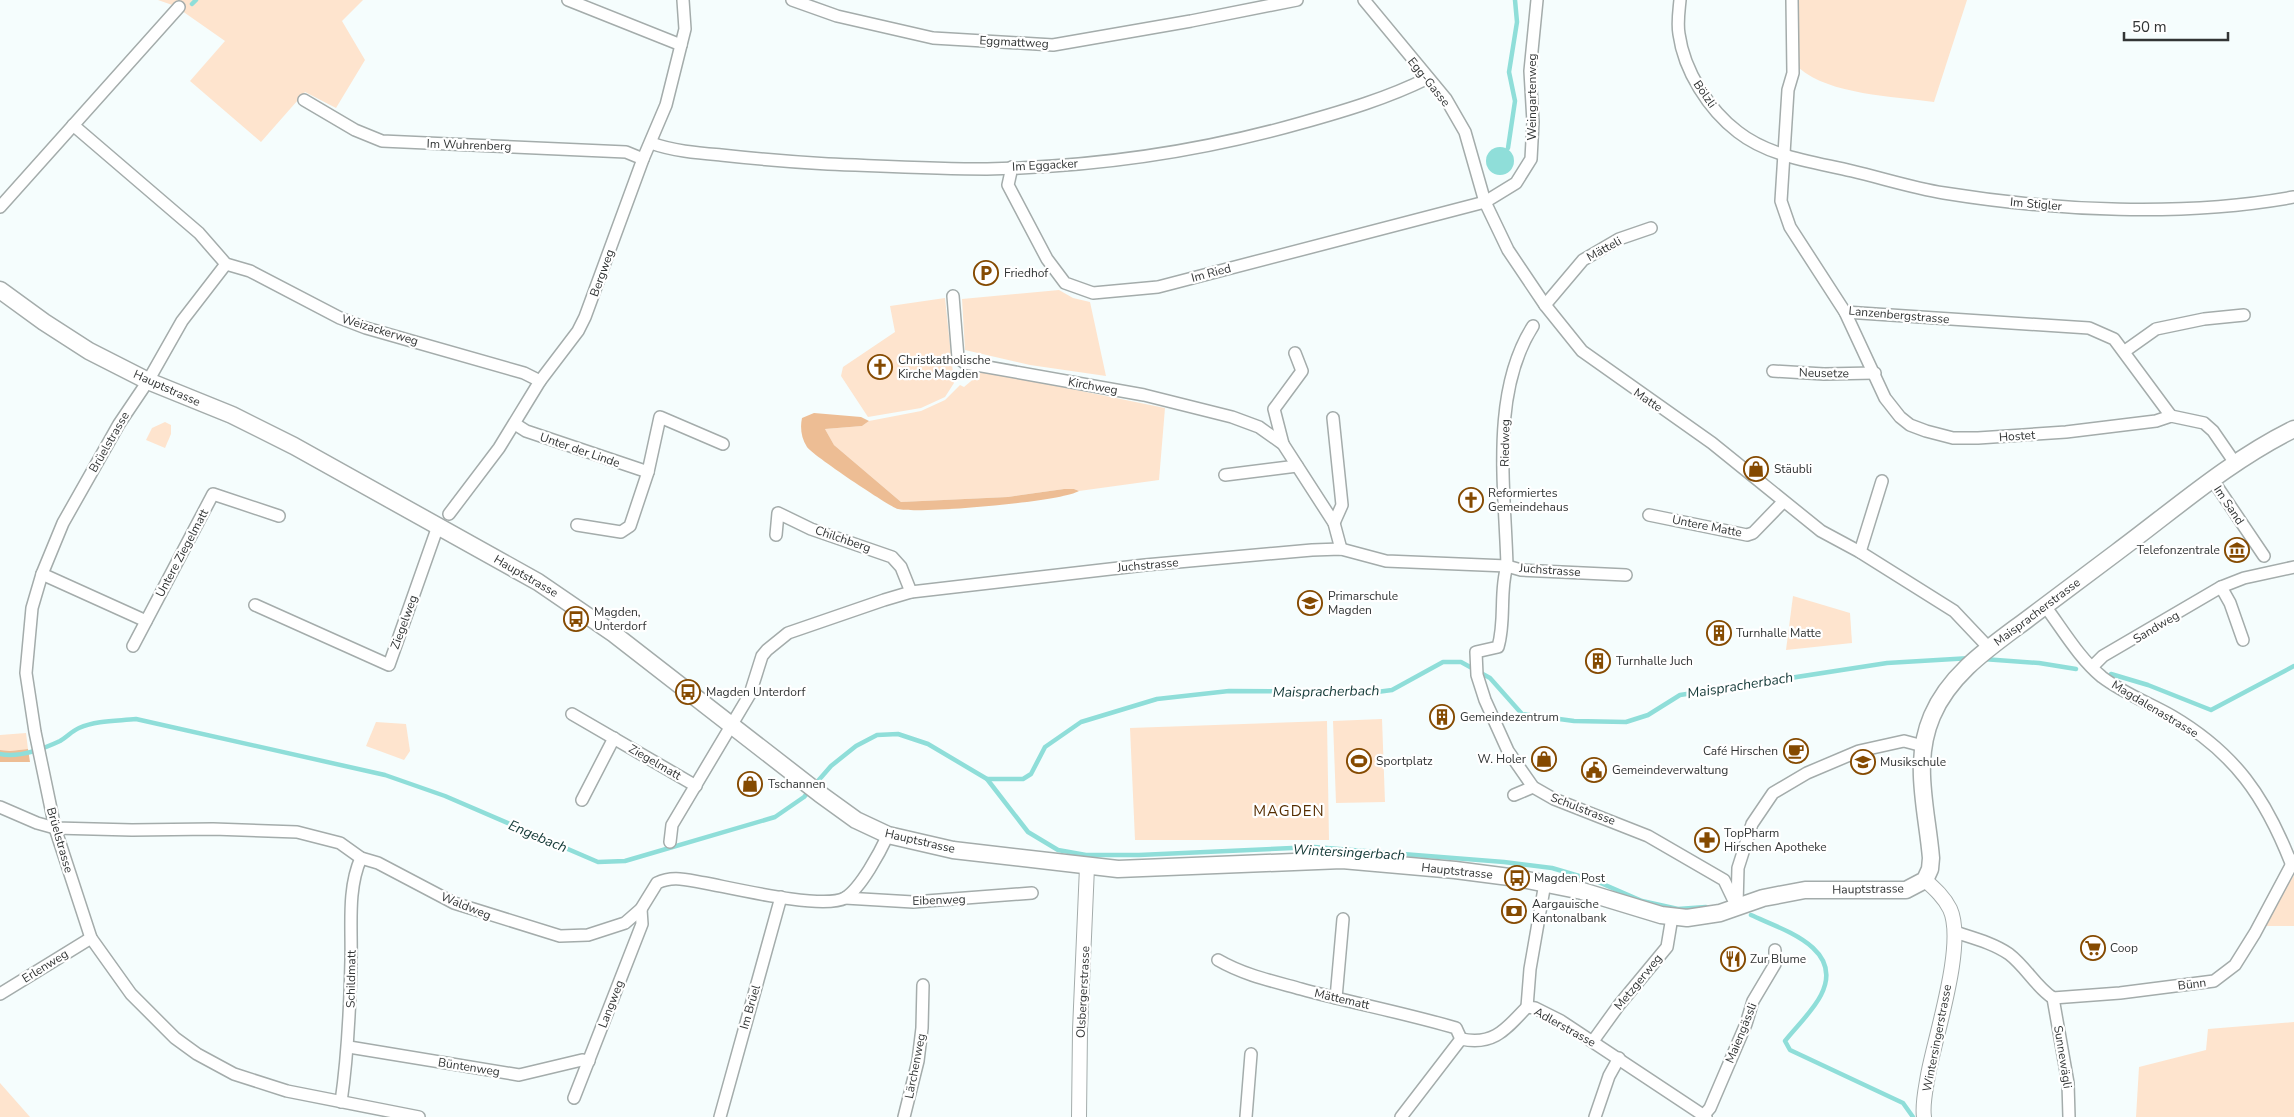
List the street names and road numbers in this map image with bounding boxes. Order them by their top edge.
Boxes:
street label: Eggmattweg [979,32,1049,52]
street label: Weingartenweg [1524,53,1540,141]
street label: Egg-Gasse [1404,54,1454,110]
street label: Bölzli [1690,77,1720,111]
street label: Im Wuhrenberg [426,136,512,154]
street label: Im Eggacker [1012,155,1079,175]
street label: Im Stigler [2009,194,2063,214]
street label: Mätteli [1584,233,1624,265]
street label: Bergweg [586,247,618,299]
street label: Im Ried [1189,260,1233,286]
street label: Lanzenbergstrasse [1848,303,1950,327]
street label: Weizackerweg [340,311,420,349]
street label: Neusetze [1799,365,1849,381]
street label: Hauptstrasse [131,366,203,410]
street label: Kirchweg [1067,374,1119,398]
street label: Matte [1631,385,1665,415]
street label: Brüelstrasse [85,409,133,475]
street label: Riedweg [1497,419,1513,467]
street label: Hostet [1998,427,2036,445]
street label: Unter der Linde [538,429,622,471]
street label: Im Sand [2210,482,2248,528]
street label: Untere Ziegelmatt [152,505,212,600]
street label: Untere Matte [1671,511,1743,541]
street label: Chilchberg [813,522,873,556]
street label: Hauptstrasse [491,551,561,601]
street label: Juchstrasse [1116,554,1179,576]
street label: Juchstrasse [1518,560,1581,580]
street label: Maispracherstrasse [1991,574,2083,650]
street label: Ziegelweg [387,593,421,651]
street label: Sandweg [2130,607,2182,647]
street label: Magdalenastrasse [2109,677,2201,741]
street label: Ziegelmatt [626,741,685,784]
street label: Schulstrasse [1548,789,1618,829]
street label: Brüelstrasse [43,805,77,875]
street label: Hauptstrasse [883,825,957,857]
street label: Hauptstrasse [1420,859,1494,883]
street label: Hauptstrasse [1832,880,1904,898]
street label: Waldweg [439,889,493,923]
street label: Eibenweg [912,891,966,909]
street label: Erlenweg [19,946,71,986]
street label: Olsbergerstrasse [1073,946,1093,1038]
street label: Schildmatt [342,949,360,1008]
street label: Metzgerweg [1610,951,1666,1013]
street label: Bünn [2177,974,2207,994]
street label: Langweg [595,978,627,1030]
street label: Im Brüel [736,982,764,1031]
street label: Wintersingerstrasse [1919,983,1955,1093]
street label: Mättematt [1313,985,1372,1013]
street label: Maiengässli [1722,1000,1760,1066]
street label: Adlerstrasse [1531,1003,1599,1051]
street label: Sunnewägli [2050,1024,2076,1090]
street label: Lärchenweg [901,1032,929,1100]
street label: Büntenweg [437,1054,501,1080]

